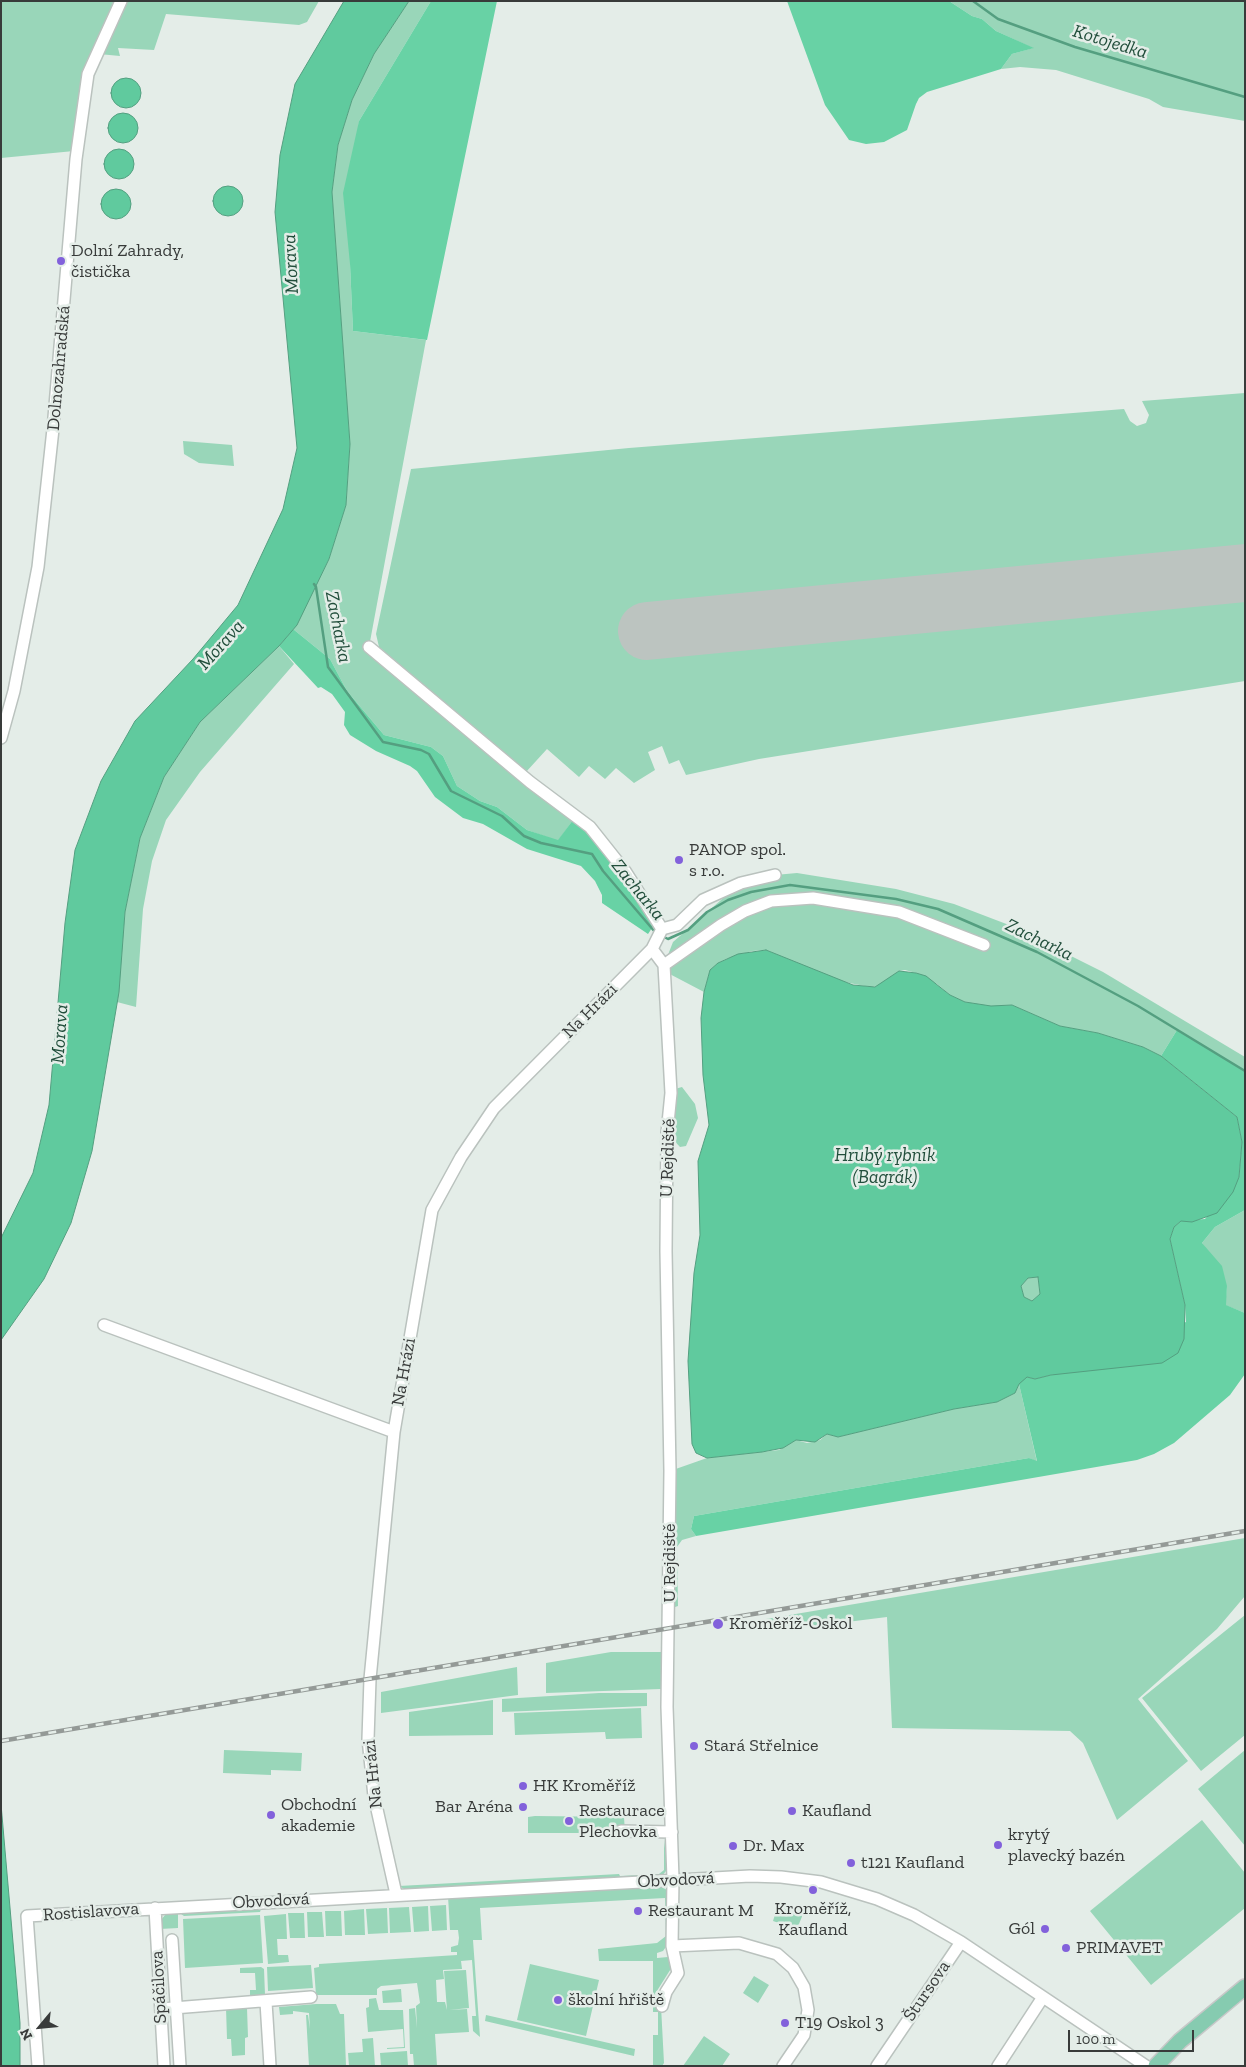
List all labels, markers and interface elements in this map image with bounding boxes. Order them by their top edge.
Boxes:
water label: Kotojedka [1070,20,1150,64]
water label: Morava [278,234,304,294]
place label: Dolní Zahrady, čistička [71,240,184,282]
marker: Dolní Zahrady, čistička [55,255,67,267]
street label: Dolnozahradská [43,305,75,431]
water label: Zacharka [320,589,356,665]
water label: Morava [193,615,249,675]
place label: PANOP spol. s r.o. [689,839,786,882]
marker: PANOP spol. s r.o. [673,854,685,866]
water label: Zacharka [606,855,670,925]
water label: Zacharka [1002,914,1076,966]
street label: Na Hrázi [558,979,622,1043]
water label: Morava [47,1004,73,1064]
street label: U Rejdiště [656,1118,680,1198]
water label: Hrubý rybník (Bagrák) [835,1145,935,1189]
street label: Na Hrázi [387,1336,421,1408]
street label: U Rejdiště [659,1524,681,1602]
place label: Kroměříž-Oskol [729,1613,852,1635]
marker: Kroměříž-Oskol [711,1617,725,1631]
place label: Stará Střelnice [704,1735,819,1757]
street label: Na Hrázi [359,1739,387,1809]
marker: Stará Střelnice [688,1740,700,1752]
place label: HK Kroměříž [533,1775,636,1797]
marker: HK Kroměříž [517,1780,529,1792]
place label: Obchodní akademie [281,1794,357,1836]
place label: Bar Aréna [435,1796,513,1818]
place label: Restaurace Plechovka [579,1800,665,1842]
place label: Kaufland [802,1800,871,1822]
marker: Bar Aréna [517,1801,529,1813]
marker: Kaufland [786,1805,798,1817]
marker: Obchodní akademie [265,1809,277,1821]
marker: Restaurace Plechovka [563,1815,575,1827]
place label: krytý plavecký bazén [1008,1824,1125,1866]
place label: Dr. Max [743,1835,804,1857]
marker: krytý plavecký bazén [992,1839,1004,1851]
marker: Dr. Max [727,1840,739,1852]
place label: t121 Kaufland [861,1852,964,1874]
marker: t121 Kaufland [845,1857,857,1869]
street label: Obvodová [637,1867,715,1893]
marker: Kroměříž, Kaufland [807,1884,819,1896]
street label: Obvodová [232,1888,310,1914]
street label: Rostislavova [42,1898,140,1926]
place label: Kroměříž, Kaufland [775,1898,851,1940]
place label: Restaurant M [648,1900,754,1922]
marker: Restaurant M [632,1905,644,1917]
place label: Gól [1009,1918,1035,1940]
marker: Gól [1039,1923,1051,1935]
place label: PRIMAVET [1076,1937,1163,1959]
marker: PRIMAVET [1060,1942,1072,1954]
street label: Spáčilova [146,1950,172,2024]
street label: Štursova [899,1957,955,2025]
place label: školní hřiště [568,1989,664,2011]
marker: školní hřiště [552,1994,564,2006]
north arrow [15,2002,65,2052]
place label: T19 Oskol 3 [795,2012,884,2034]
marker: T19 Oskol 3 [779,2017,791,2029]
scale bar [1071,2020,1197,2052]
text: N [16,2026,36,2043]
text: 100 m [1076,2030,1115,2048]

